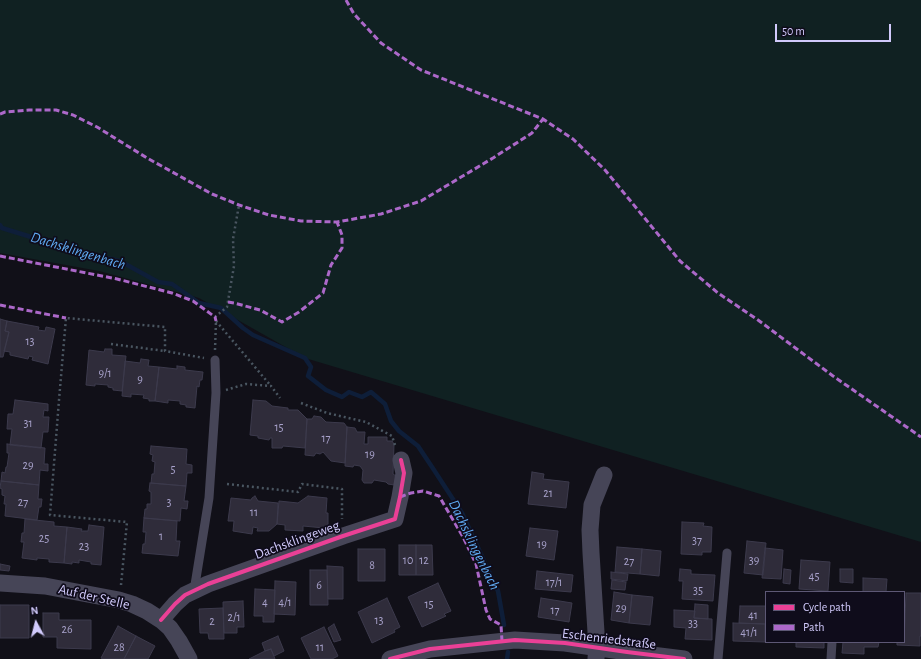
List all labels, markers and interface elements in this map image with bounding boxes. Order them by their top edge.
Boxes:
scale bar [777,16,893,42]
text: 50 m [782,25,805,37]
water label: Dachsklingenbach [28,228,128,274]
house number: 13 [25,334,35,348]
house number: 9/1 [98,366,112,380]
house number: 9 [137,372,143,386]
house number: 31 [23,416,33,430]
house number: 15 [274,420,284,434]
house number: 17 [321,431,331,445]
house number: 19 [365,447,375,461]
house number: 29 [22,458,34,472]
house number: 5 [170,462,176,476]
house number: 21 [543,486,553,500]
house number: 27 [18,495,28,509]
house number: 3 [167,495,171,509]
water label: Dachsklingenbach [444,497,504,593]
house number: 11 [250,505,258,519]
street label: Dachsklingeweg [252,517,342,563]
house number: 1 [159,529,163,543]
house number: 25 [39,531,49,545]
house number: 37 [692,533,702,547]
house number: 19 [537,537,547,551]
house number: 23 [79,539,89,553]
house number: 10 [403,553,413,567]
house number: 12 [419,553,429,567]
house number: 39 [749,553,759,567]
house number: 27 [624,554,634,568]
house number: 8 [369,558,375,572]
house number: 45 [809,569,819,583]
house number: 17/1 [546,575,562,589]
house number: 6 [316,578,322,592]
street label: Auf der Stelle [57,581,131,613]
house number: 35 [693,583,703,597]
legend [765,591,905,643]
house number: 4 [262,595,268,609]
house number: 4/1 [278,595,292,609]
house number: 15 [424,597,434,611]
house number: 29 [615,601,627,615]
text: Cycle path [803,601,851,613]
north arrow [16,603,56,643]
house number: 17 [550,603,560,617]
text: N [30,605,39,617]
house number: 41 [748,608,758,622]
house number: 2/1 [227,610,241,624]
house number: 13 [374,613,384,627]
house number: 2 [209,614,215,628]
house number: 33 [688,616,698,630]
text: Path [803,621,825,633]
house number: 26 [61,622,73,636]
street label: Eschenriedstraße [561,625,657,653]
house number: 41/1 [740,625,758,639]
house number: 28 [113,640,125,654]
house number: 11 [316,640,324,654]

